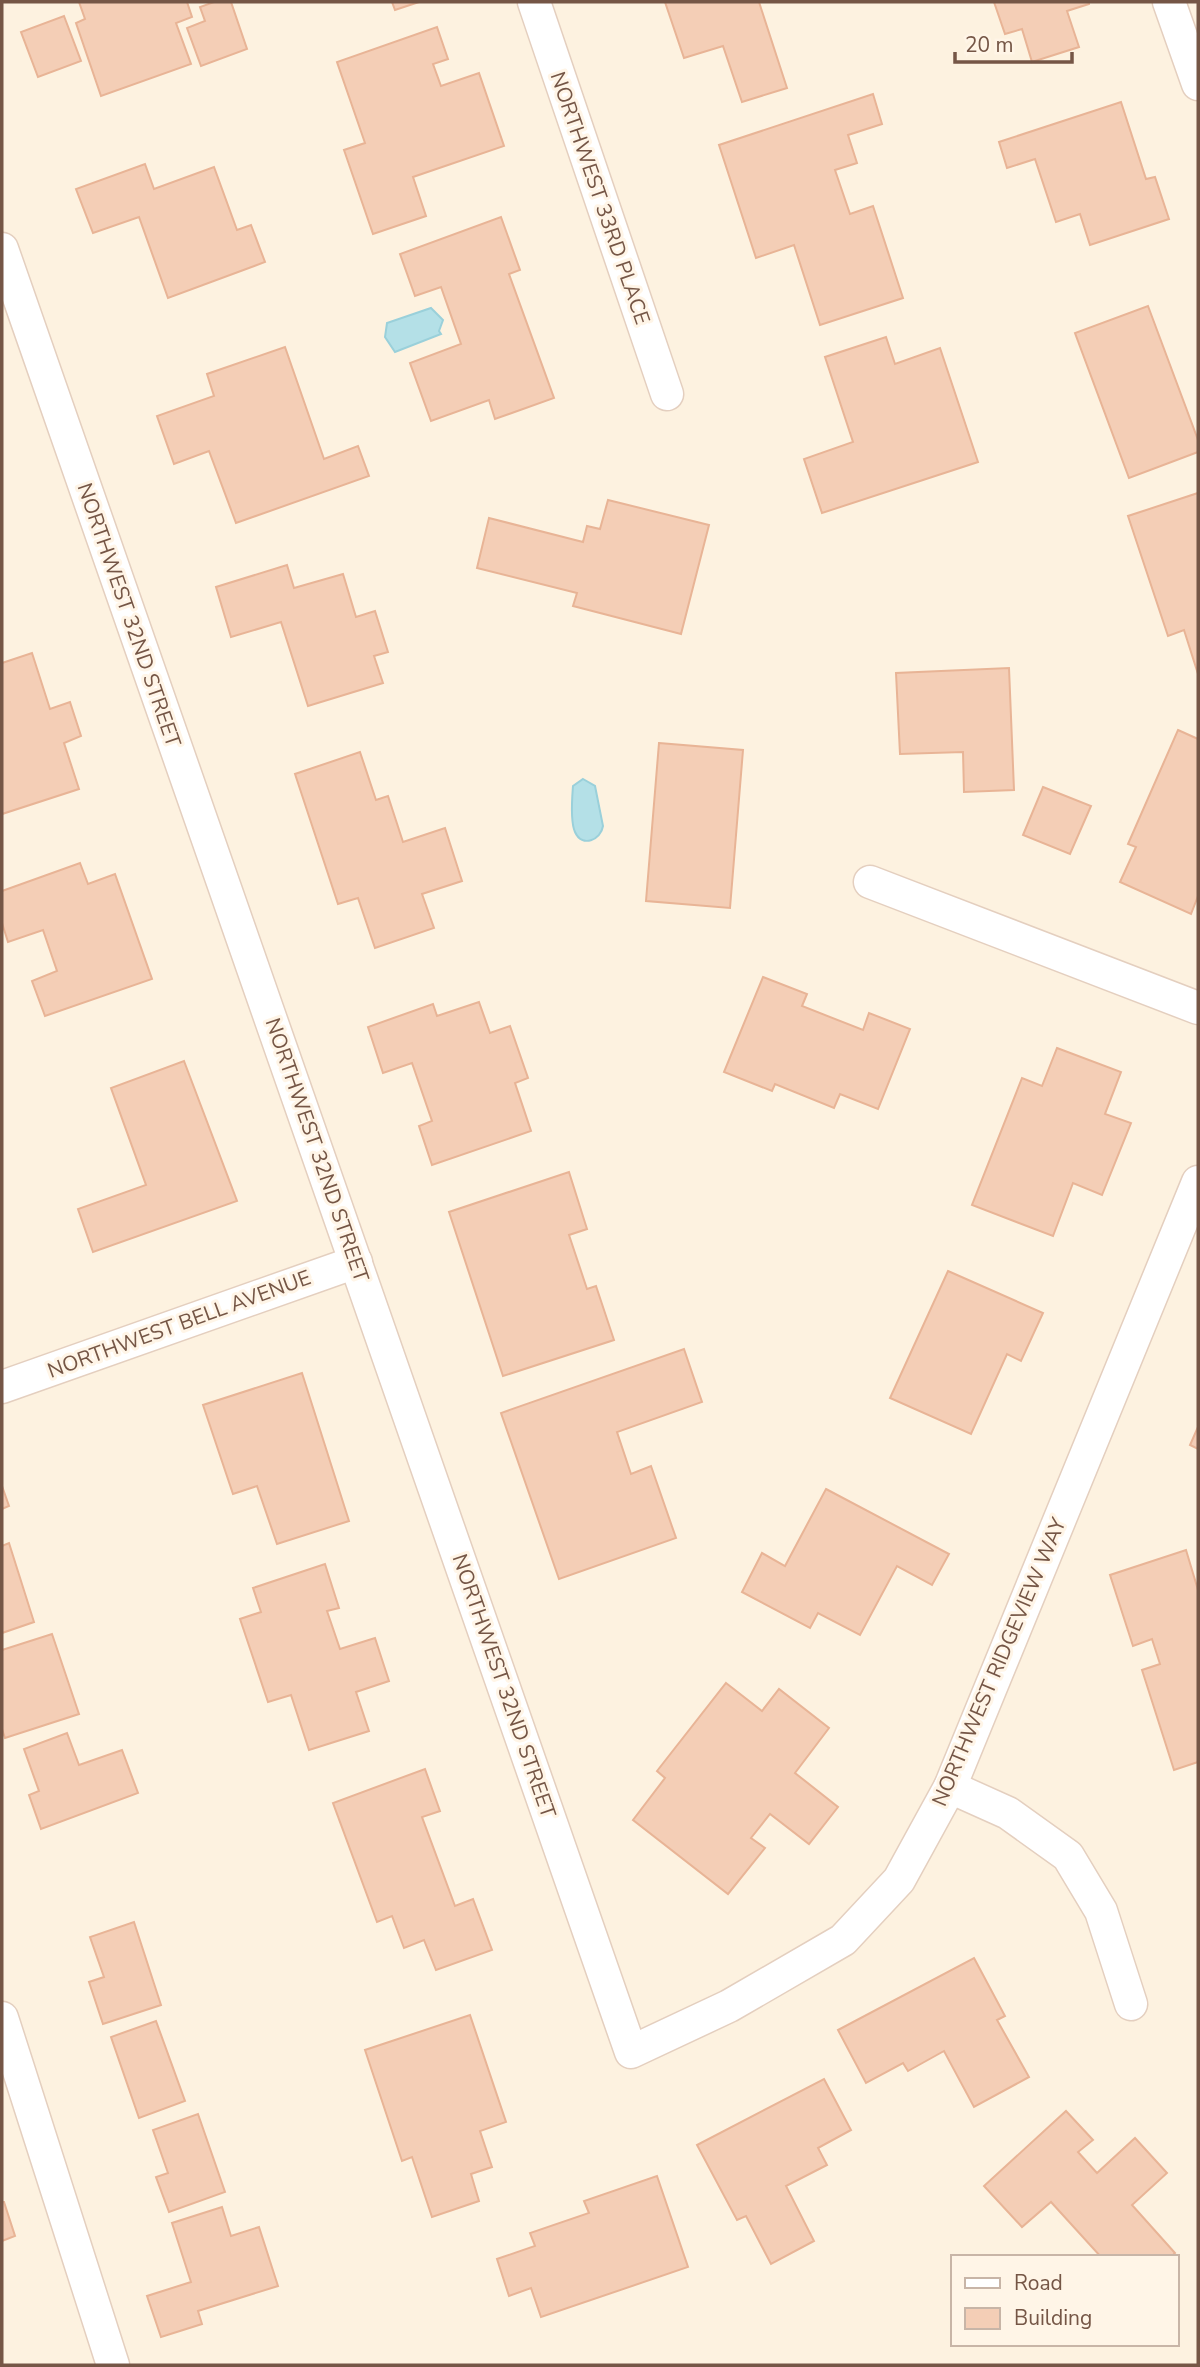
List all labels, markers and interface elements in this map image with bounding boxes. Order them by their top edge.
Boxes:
scale bar [955,21,1072,65]
text: 20 m [965,31,1014,59]
street label: NORTHWEST 33RD PLACE [544,68,656,328]
street label: NORTHWEST 32ND STREET [71,479,188,751]
street label: NORTHWEST 32ND STREET [259,1014,376,1286]
street label: NORTHWEST BELL AVENUE [43,1263,315,1385]
street label: NORTHWEST RIDGEVIEW WAY [925,1513,1073,1811]
street label: NORTHWEST 32ND STREET [446,1550,563,1822]
legend [951,2255,1179,2346]
text: Road [1014,2269,1063,2297]
text: Building [1014,2304,1092,2332]

